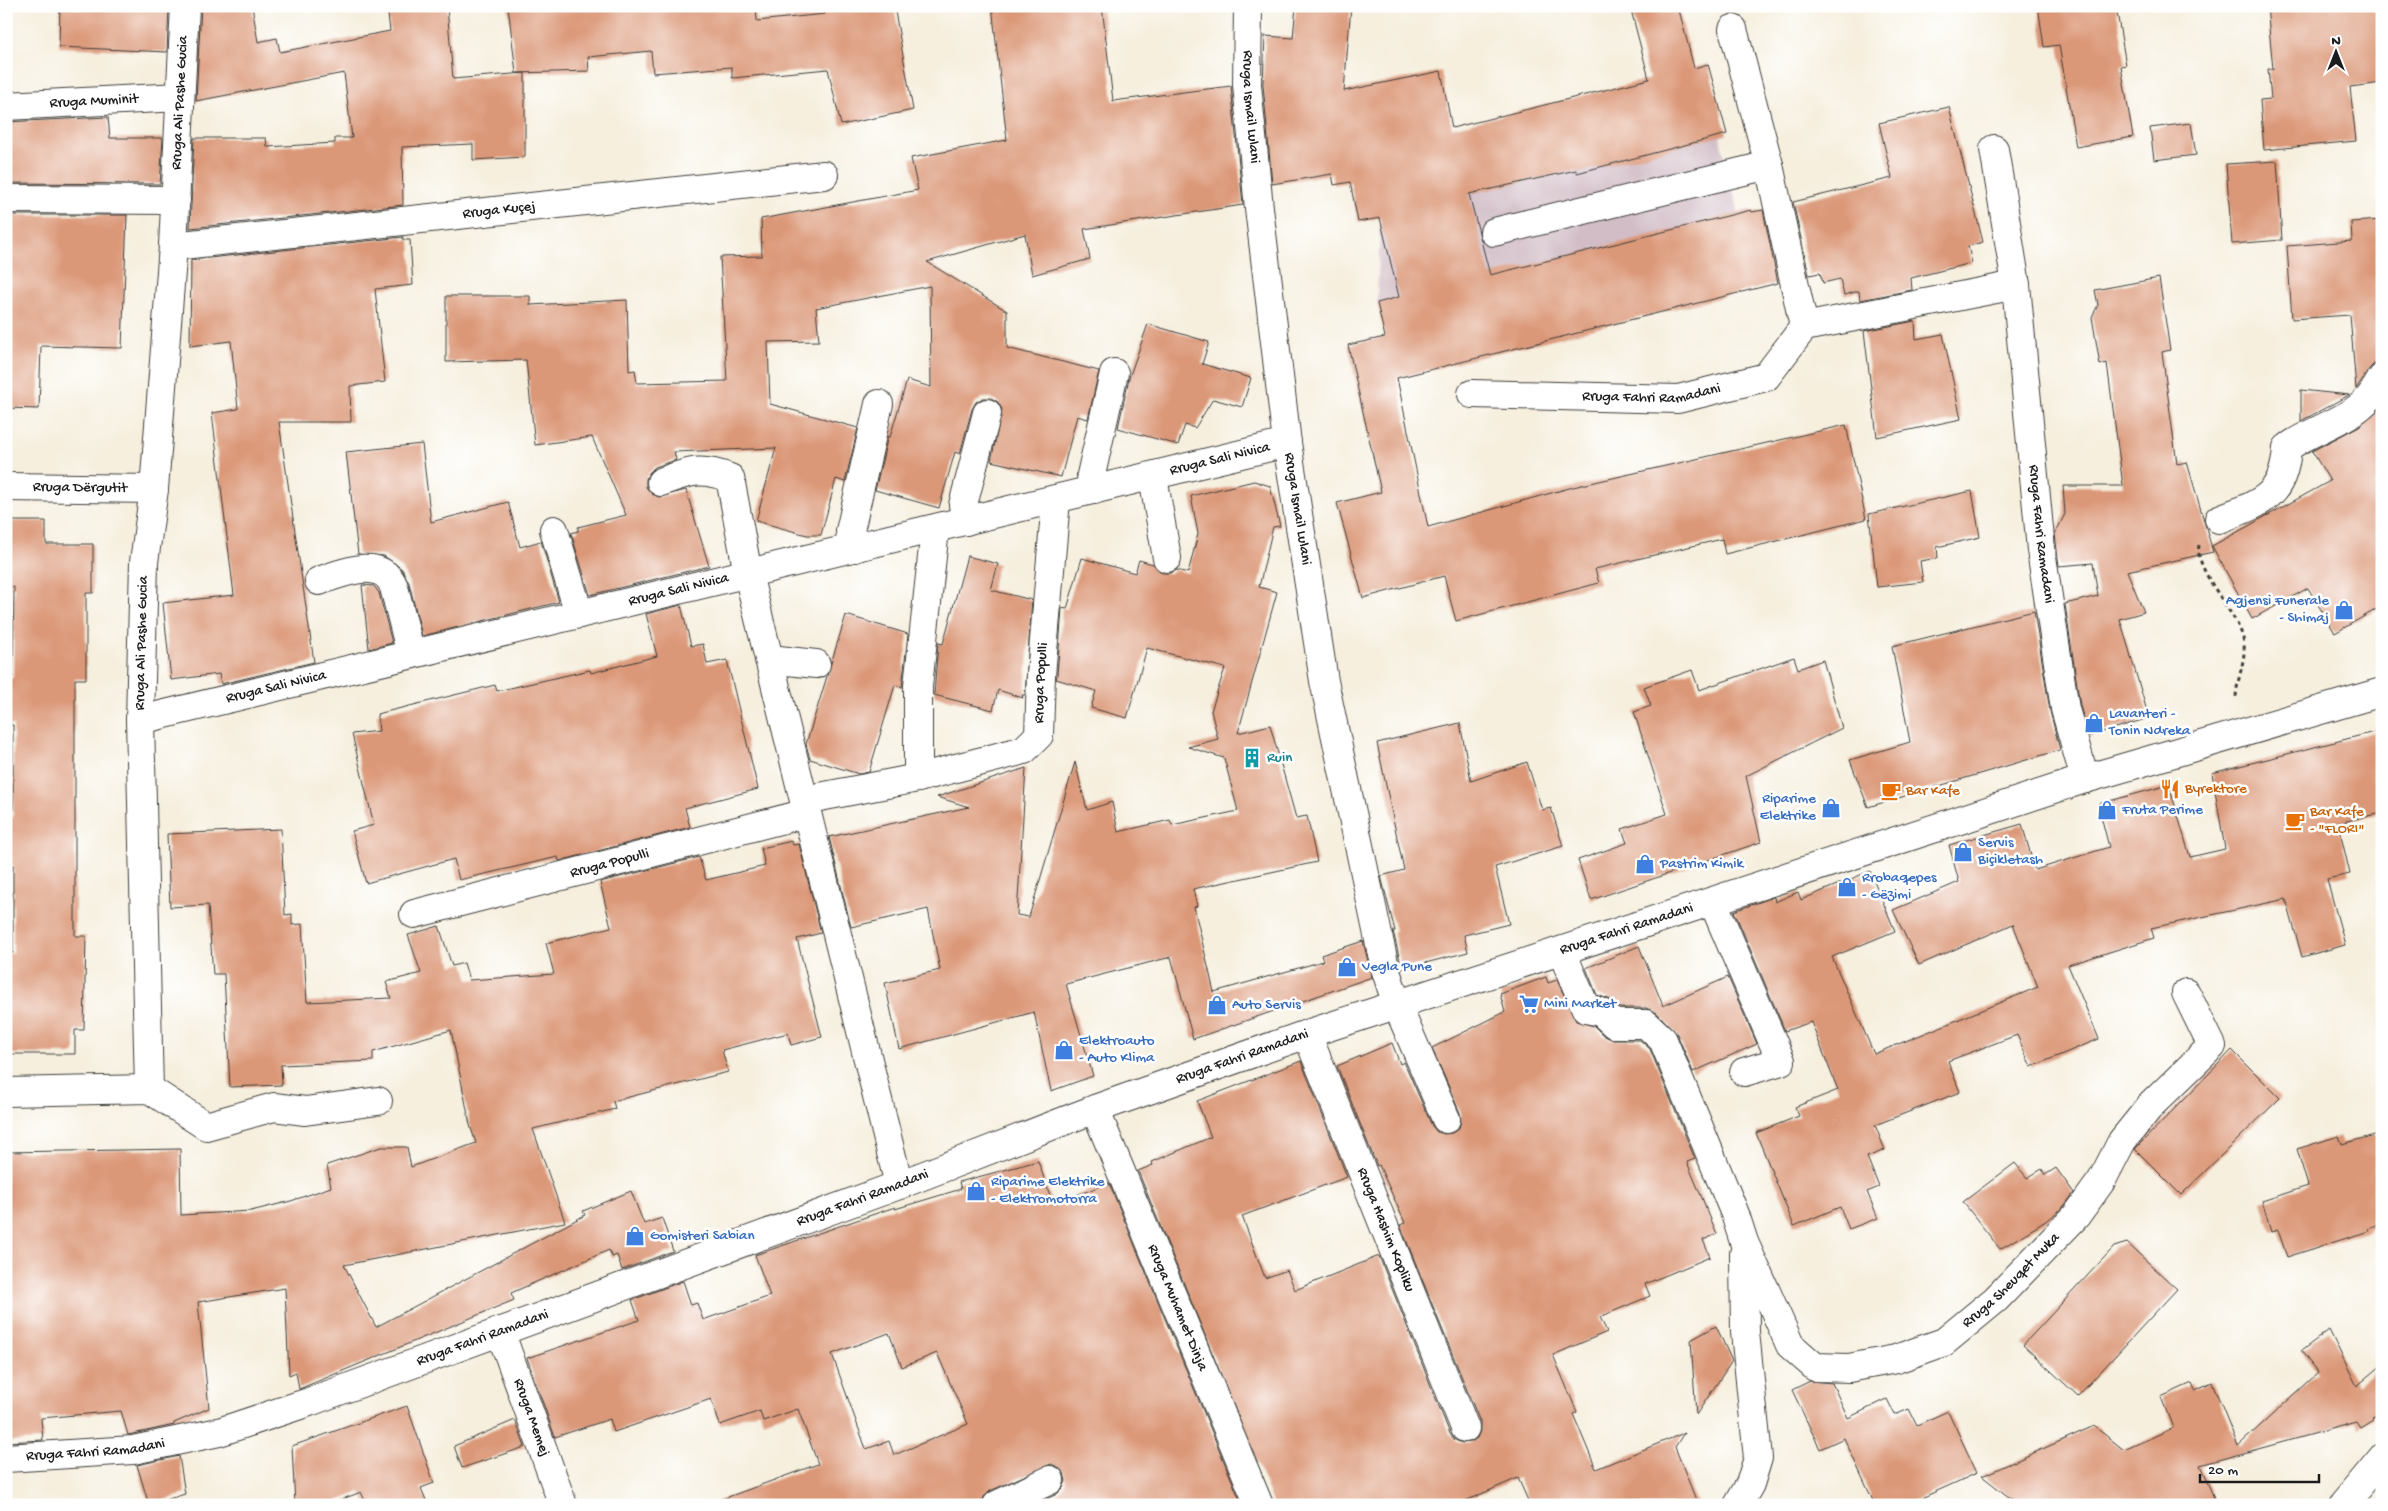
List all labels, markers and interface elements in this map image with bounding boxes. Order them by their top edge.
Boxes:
north arrow [2310,28,2360,78]
text: N [2331,33,2341,50]
street label: Rruga Ali Pashe Gucia [168,35,193,170]
street label: Rruga Ismail Lulani [1238,50,1264,164]
street label: Rruga Muminit [49,90,140,113]
street label: Rruga Kuçej [462,198,536,223]
street label: Rruga Fahri Ramadani [1582,380,1723,408]
street label: Rruga Sali Nivica [1168,438,1273,480]
street label: Rruga Ismail Lulani [1280,451,1315,566]
street label: Rruga Fahri Ramadani [2024,464,2058,605]
street label: Rruga Dërgutit [33,478,129,498]
street label: Rruga Sali Nivica [627,569,731,611]
street label: Rruga Ali Pashe Gucia [131,575,153,711]
place label: Agjensi Funerale - Shimaj [2226,592,2329,627]
shop icon: Agjensi Funerale - Shimaj [2333,599,2355,621]
street label: Rruga Populli [1030,642,1053,724]
street label: Rruga Sali Nivica [224,666,329,708]
place label: Lavanteri - Tonin Ndreka [2108,705,2191,740]
shop icon: Lavanteri - Tonin Ndreka [2083,712,2105,734]
building icon: Ruin [1241,747,1263,769]
place label: Ruin [1267,749,1292,767]
restaurant icon: Byrektore [2159,778,2181,800]
cafe icon: Bar Kafe [1880,780,1902,802]
place label: Byrektore [2184,780,2247,798]
place label: Bar Kafe [1905,782,1960,800]
place label: Riparime Elektrike [1760,790,1816,825]
shop icon: Riparime Elektrike [1820,797,1842,819]
shop icon: Fruta Perime [2096,799,2118,821]
place label: Fruta Perime [2121,801,2203,819]
place label: Bar Kafe - "FLORI" [2309,803,2364,838]
cafe icon: Bar Kafe - "FLORI" [2284,810,2306,832]
place label: Servis Biçikletash [1977,834,2043,869]
shop icon: Servis Biçikletash [1952,841,1974,863]
street label: Rruga Populli [568,845,651,883]
shop icon: Pastrim Kimik [1634,853,1656,875]
place label: Pastrim Kimik [1659,855,1744,873]
place label: Rrobaqepes - Gëzimi [1862,869,1937,904]
shop icon: Rrobaqepes - Gëzimi [1836,876,1858,898]
street label: Rruga Fahri Ramadani [1557,899,1696,960]
shop icon: Vegla Pune [1336,956,1358,978]
place label: Vegla Pune [1361,958,1432,976]
supermarket icon: Mini Market [1518,993,1540,1015]
shop icon: Auto Servis [1206,994,1228,1016]
place label: Mini Market [1544,995,1618,1013]
place label: Auto Servis [1232,996,1301,1014]
street label: Rruga Fahri Ramadani [1173,1025,1311,1089]
place label: Elektroauto - Auto Klima [1079,1032,1155,1067]
shop icon: Elektroauto - Auto Klima [1053,1039,1075,1061]
street label: Rruga Fahri Ramadani [794,1165,931,1231]
street label: Rruga Hashim Kopliku [1353,1165,1419,1295]
place label: Riparime Elektrike - Elektromotorra [991,1173,1105,1208]
shop icon: Riparime Elektrike - Elektromotorra [965,1180,987,1202]
shop icon: Gomisteri Sabian [624,1225,646,1247]
place label: Gomisteri Sabian [650,1227,755,1245]
street label: Rruga Sheuqet Muka [1959,1229,2064,1332]
street label: Rruga Muhamet Dinja [1143,1242,1212,1374]
street label: Rruga Fahri Ramadani [414,1306,551,1371]
street label: Rruga Memej [509,1376,554,1459]
street label: Rruga Fahri Ramadani [26,1435,167,1466]
scale bar [2200,1451,2319,1483]
text: 20 m [2208,1462,2238,1480]

